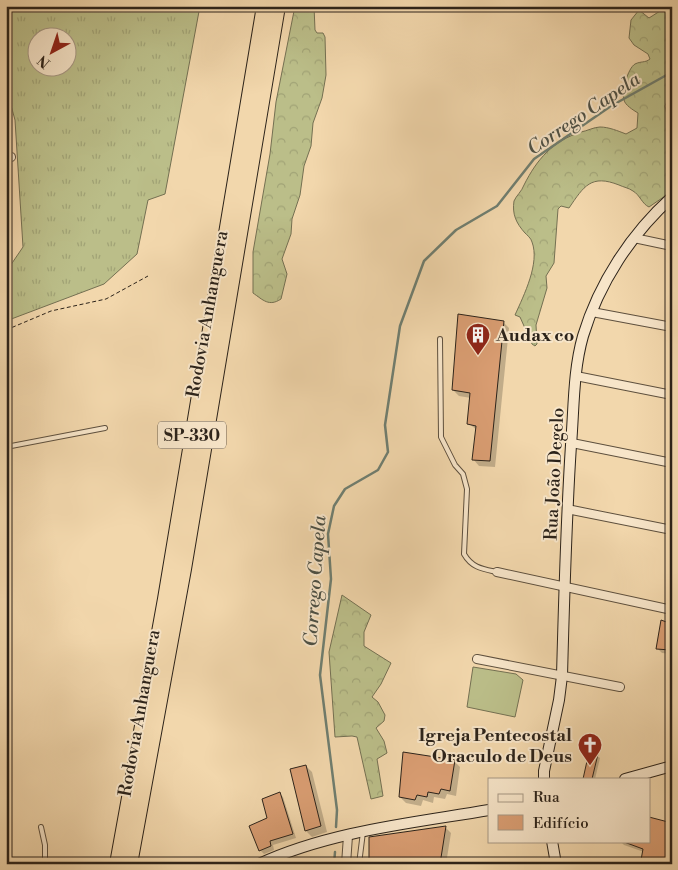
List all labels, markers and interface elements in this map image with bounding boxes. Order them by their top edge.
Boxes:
north arrow [28,28,78,78]
text: N [34,51,54,72]
water label: Corrego Capela [522,67,645,161]
street label: Rodovia Anhanguera [181,228,234,399]
building icon: Audax co [465,322,491,356]
place label: Audax co [495,324,574,347]
street label: Rua João Degelo [540,407,569,541]
road number: SP-330 [158,422,226,448]
water label: Corrego Capela [298,514,332,648]
street label: Rodovia Anhanguera [113,627,166,798]
place label: Igreja Pentecostal Oraculo de Deus [418,724,572,768]
church icon: Igreja Pentecostal Oraculo de Deus [577,732,603,766]
legend [488,778,650,842]
text: Rua [533,788,560,807]
text: Edifício [533,814,589,833]

